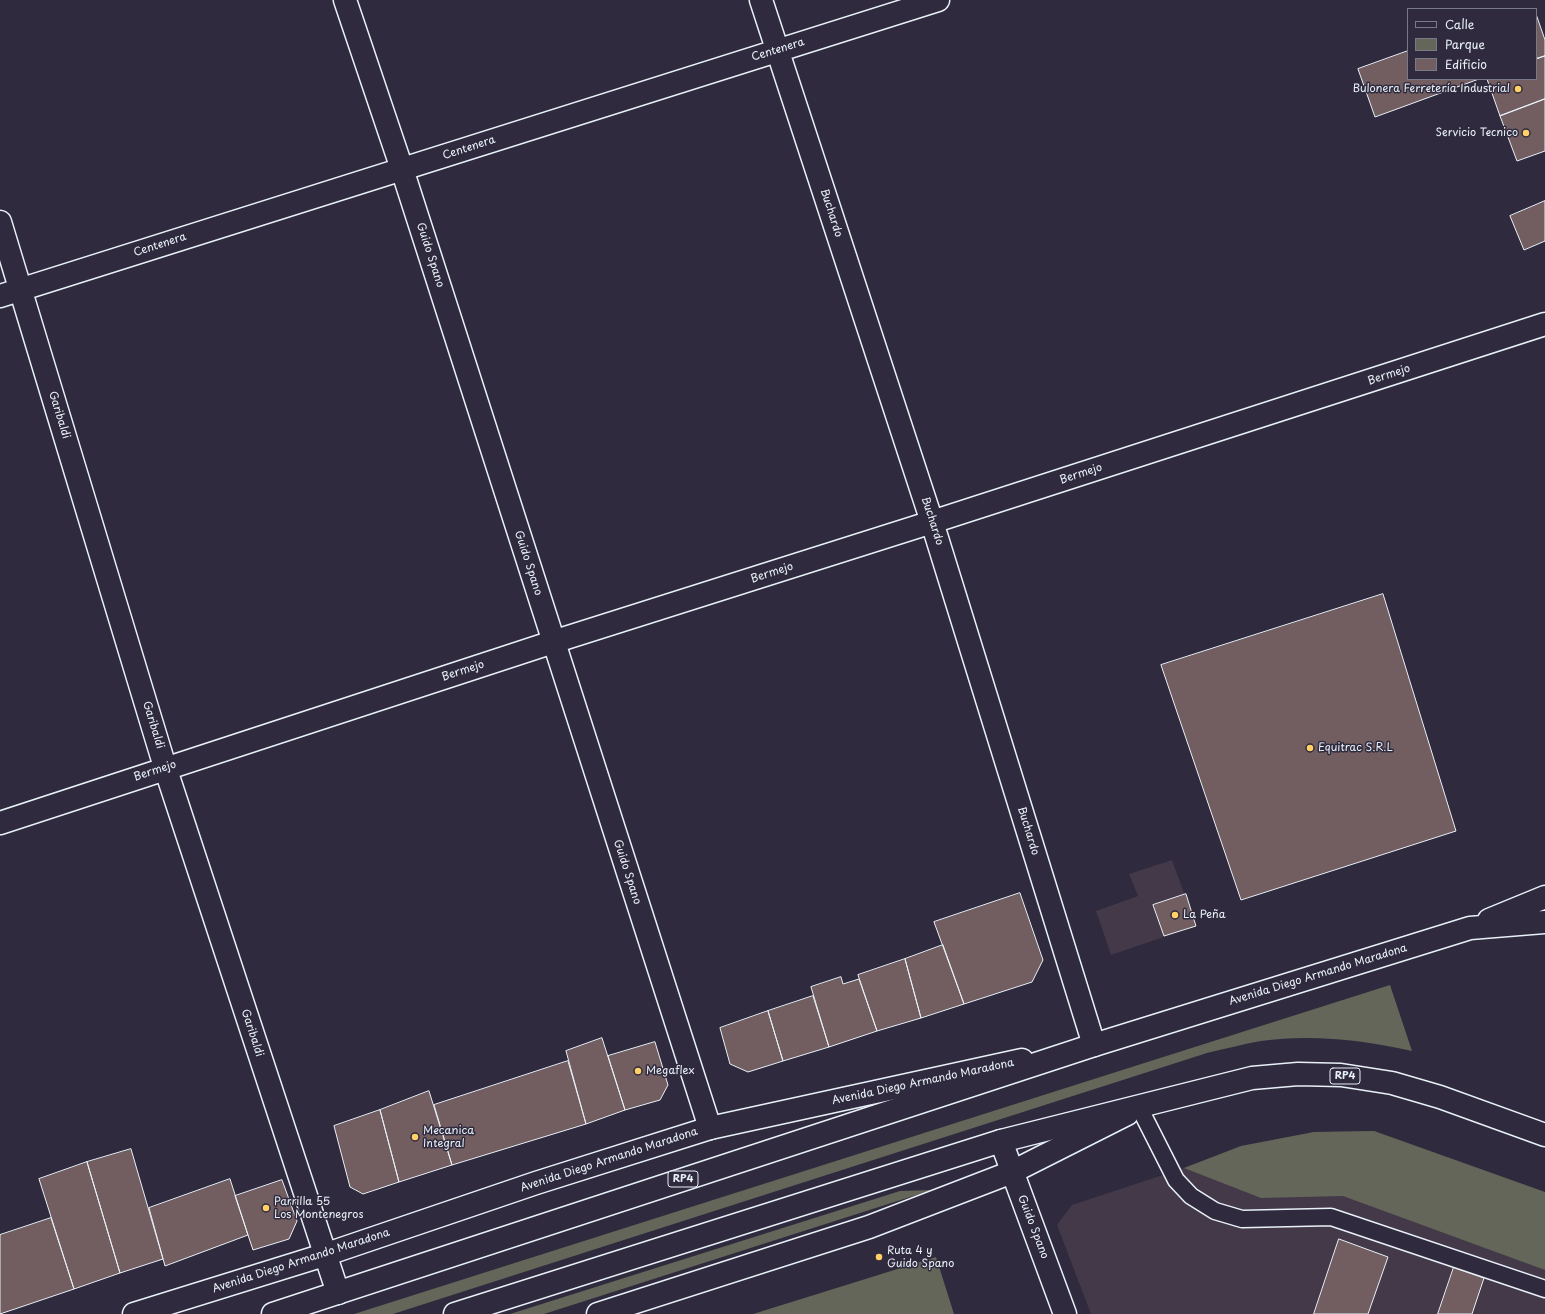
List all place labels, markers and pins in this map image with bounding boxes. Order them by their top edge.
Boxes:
place label: Bulonera Ferretería Industrial [1353,82,1510,96]
marker: Bulonera Ferretería Industrial [1513,84,1523,94]
place label: Servicio Tecnico [1436,126,1518,140]
marker: Servicio Tecnico [1521,128,1531,138]
place label: Equitrac S.R.L [1318,741,1393,755]
marker: Equitrac S.R.L [1305,743,1315,753]
place label: La Peña [1183,908,1225,922]
marker: La Peña [1170,910,1180,920]
place label: Megaflex [646,1064,695,1078]
marker: Megaflex [633,1066,643,1076]
place label: Mecanica Integral [423,1124,474,1150]
marker: Mecanica Integral [410,1132,420,1142]
place label: Parrilla 55 Los Montenegros [274,1195,363,1221]
marker: Parrilla 55 Los Montenegros [261,1203,271,1213]
place label: Ruta 4 y Guido Spano [887,1244,954,1270]
marker: Ruta 4 y Guido Spano [874,1252,884,1262]

